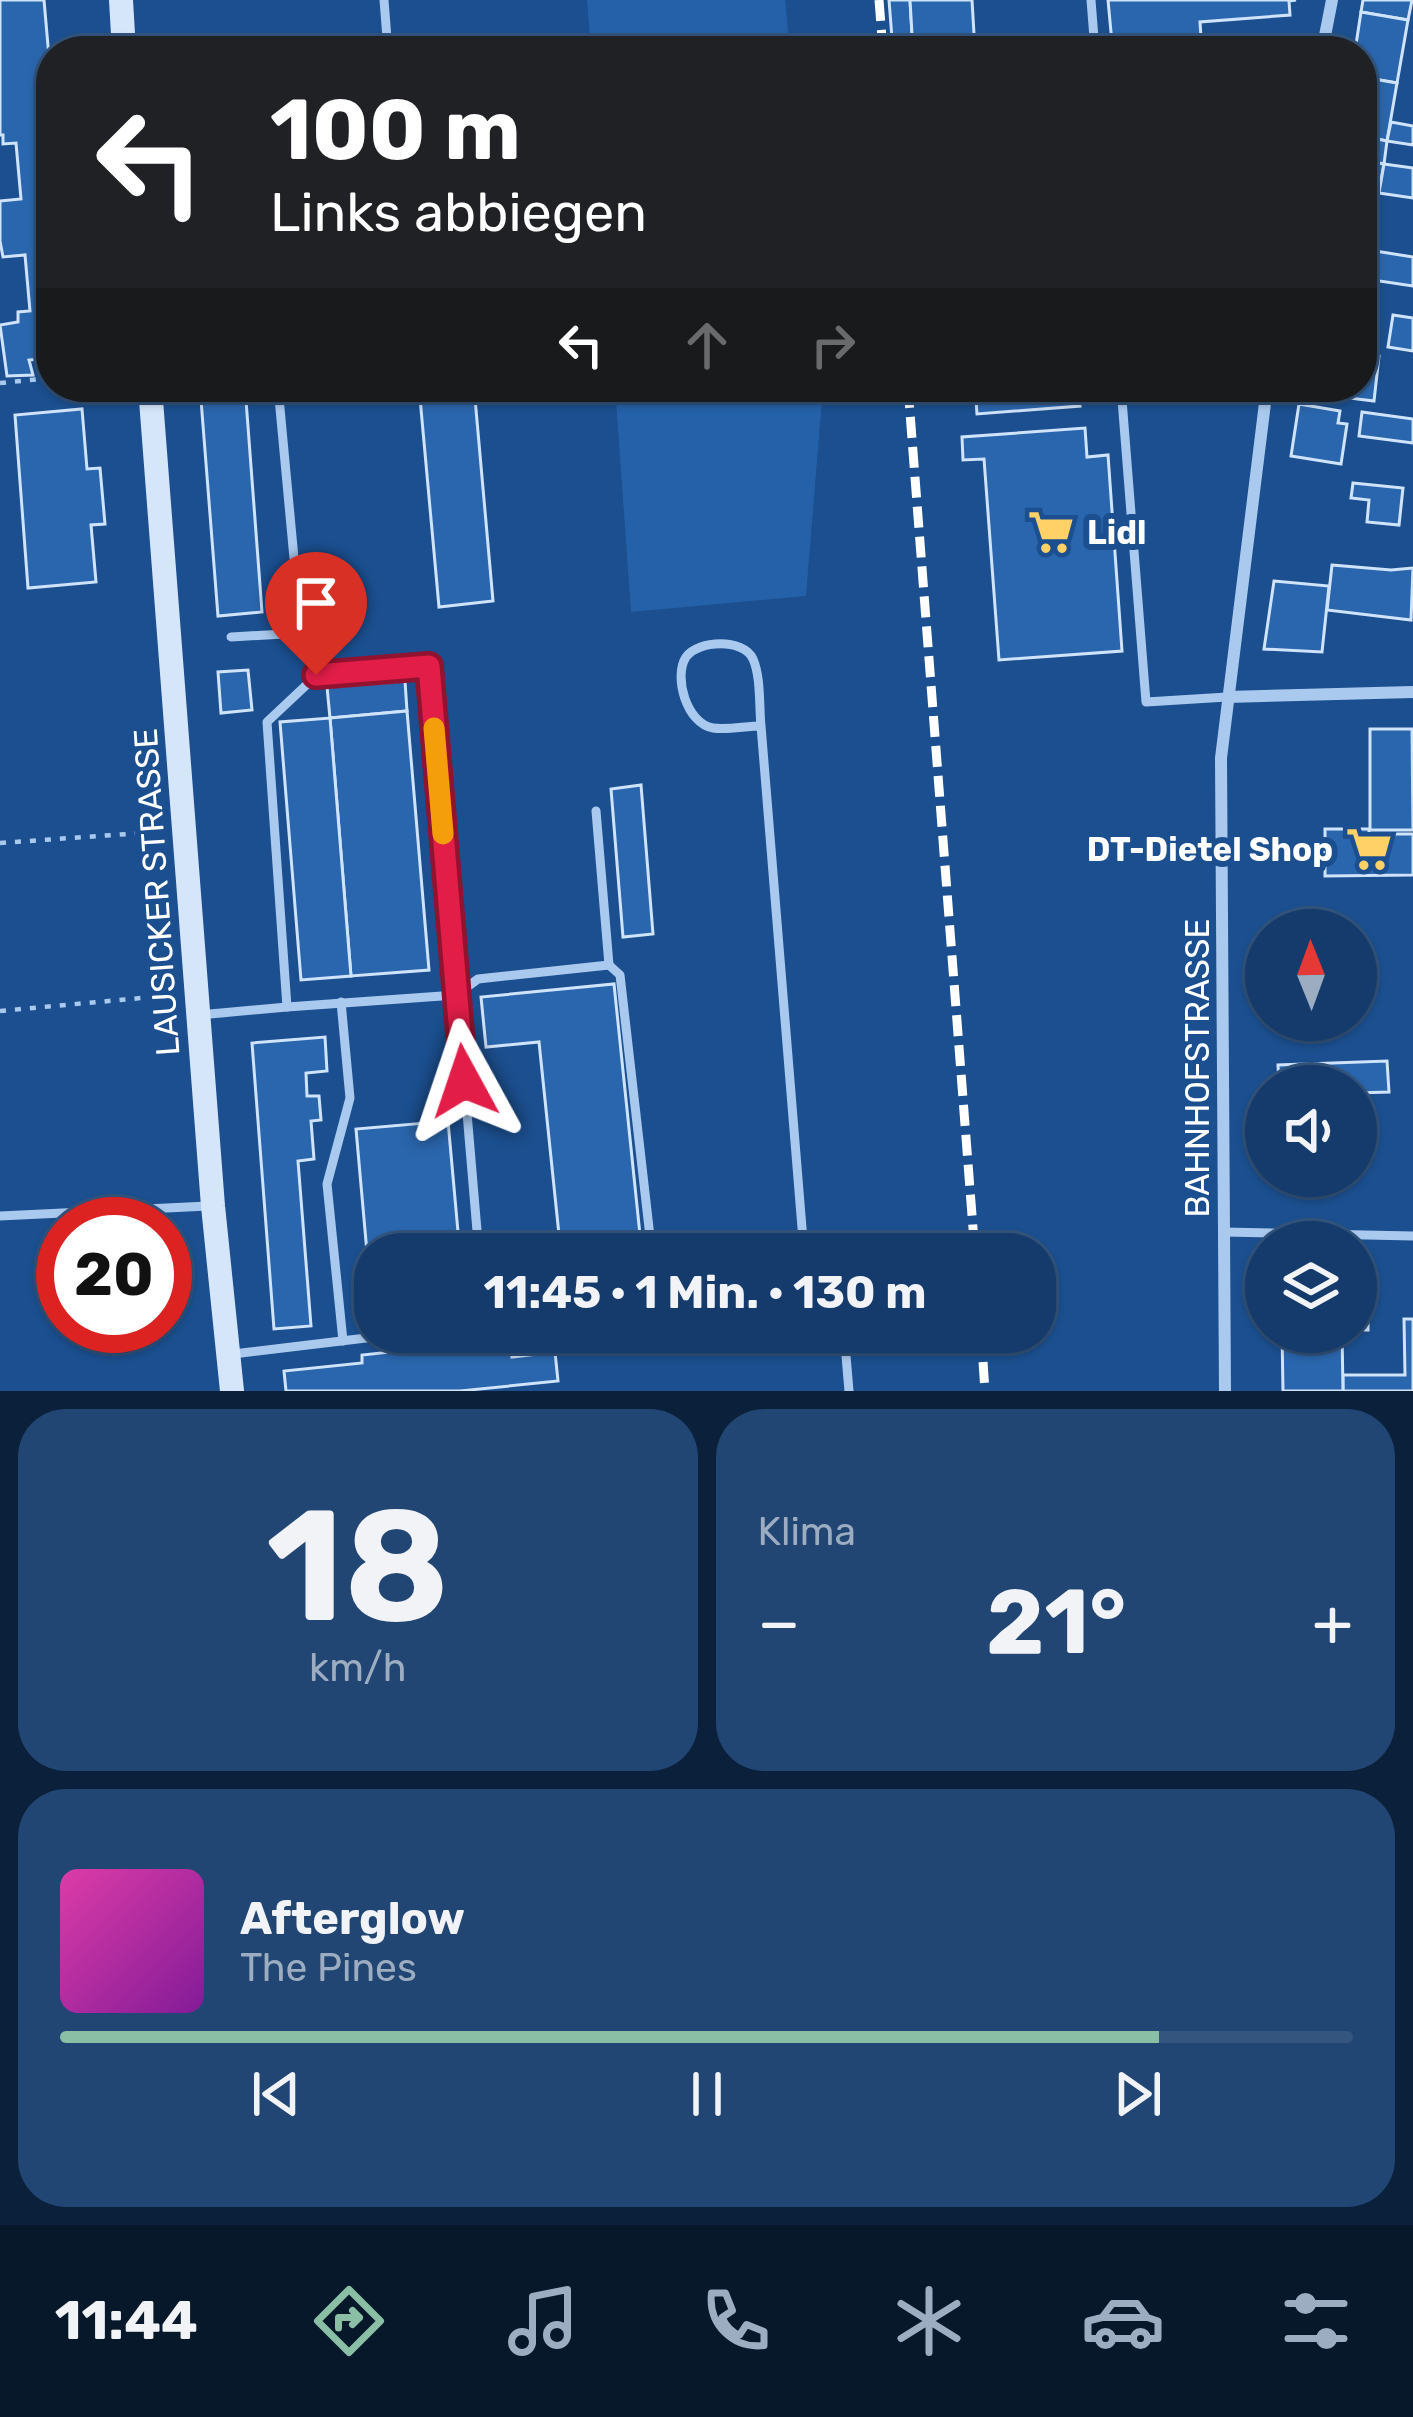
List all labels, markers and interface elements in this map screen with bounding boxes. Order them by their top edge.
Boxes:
text: 100 m [270,80,521,180]
icon: left [72,84,228,240]
text: Links abbiegen [270,181,647,245]
icon: left [548,312,614,378]
icon: ahead [674,312,740,378]
icon: right [800,312,866,378]
supermarket icon: Lidl [1026,507,1076,557]
place label: Lidl [1087,513,1146,552]
pin [265,552,367,675]
icon: arrive [283,570,349,636]
street label: LAUSICKER STRASSE [126,727,187,1057]
supermarket icon: DT-Dietel Shop [1344,824,1394,874]
place label: DT-Dietel Shop [1087,830,1333,869]
north arrow [1245,909,1377,1041]
map controls [1245,909,1377,1353]
street label: BAHNHOFSTRASSE [1178,918,1217,1218]
position arrow [401,1018,527,1144]
button: sound [1245,1065,1377,1197]
speed limit sign: 20 [36,1197,192,1353]
button: layers [1245,1221,1377,1353]
text: 11:45 · 1 Min. · 130 m [484,1266,926,1319]
text: 18 [266,1474,449,1659]
text: Klima [758,1509,856,1555]
text: 21° [986,1569,1126,1676]
text: − [758,1583,800,1662]
text: + [1312,1583,1353,1662]
text: km/h [309,1645,406,1691]
text: Afterglow [240,1892,465,1945]
text: The Pines [240,1945,417,1991]
icon: previous [243,2061,309,2127]
icon: pause [674,2061,740,2127]
icon: next [1105,2061,1171,2127]
icon: directions [307,2279,391,2363]
icon: music [501,2279,585,2363]
icon: phone [694,2279,778,2363]
icon: climate [887,2279,971,2363]
icon: car [1081,2279,1165,2363]
icon: filters [1274,2279,1358,2363]
text: 11:44 [55,2289,198,2353]

